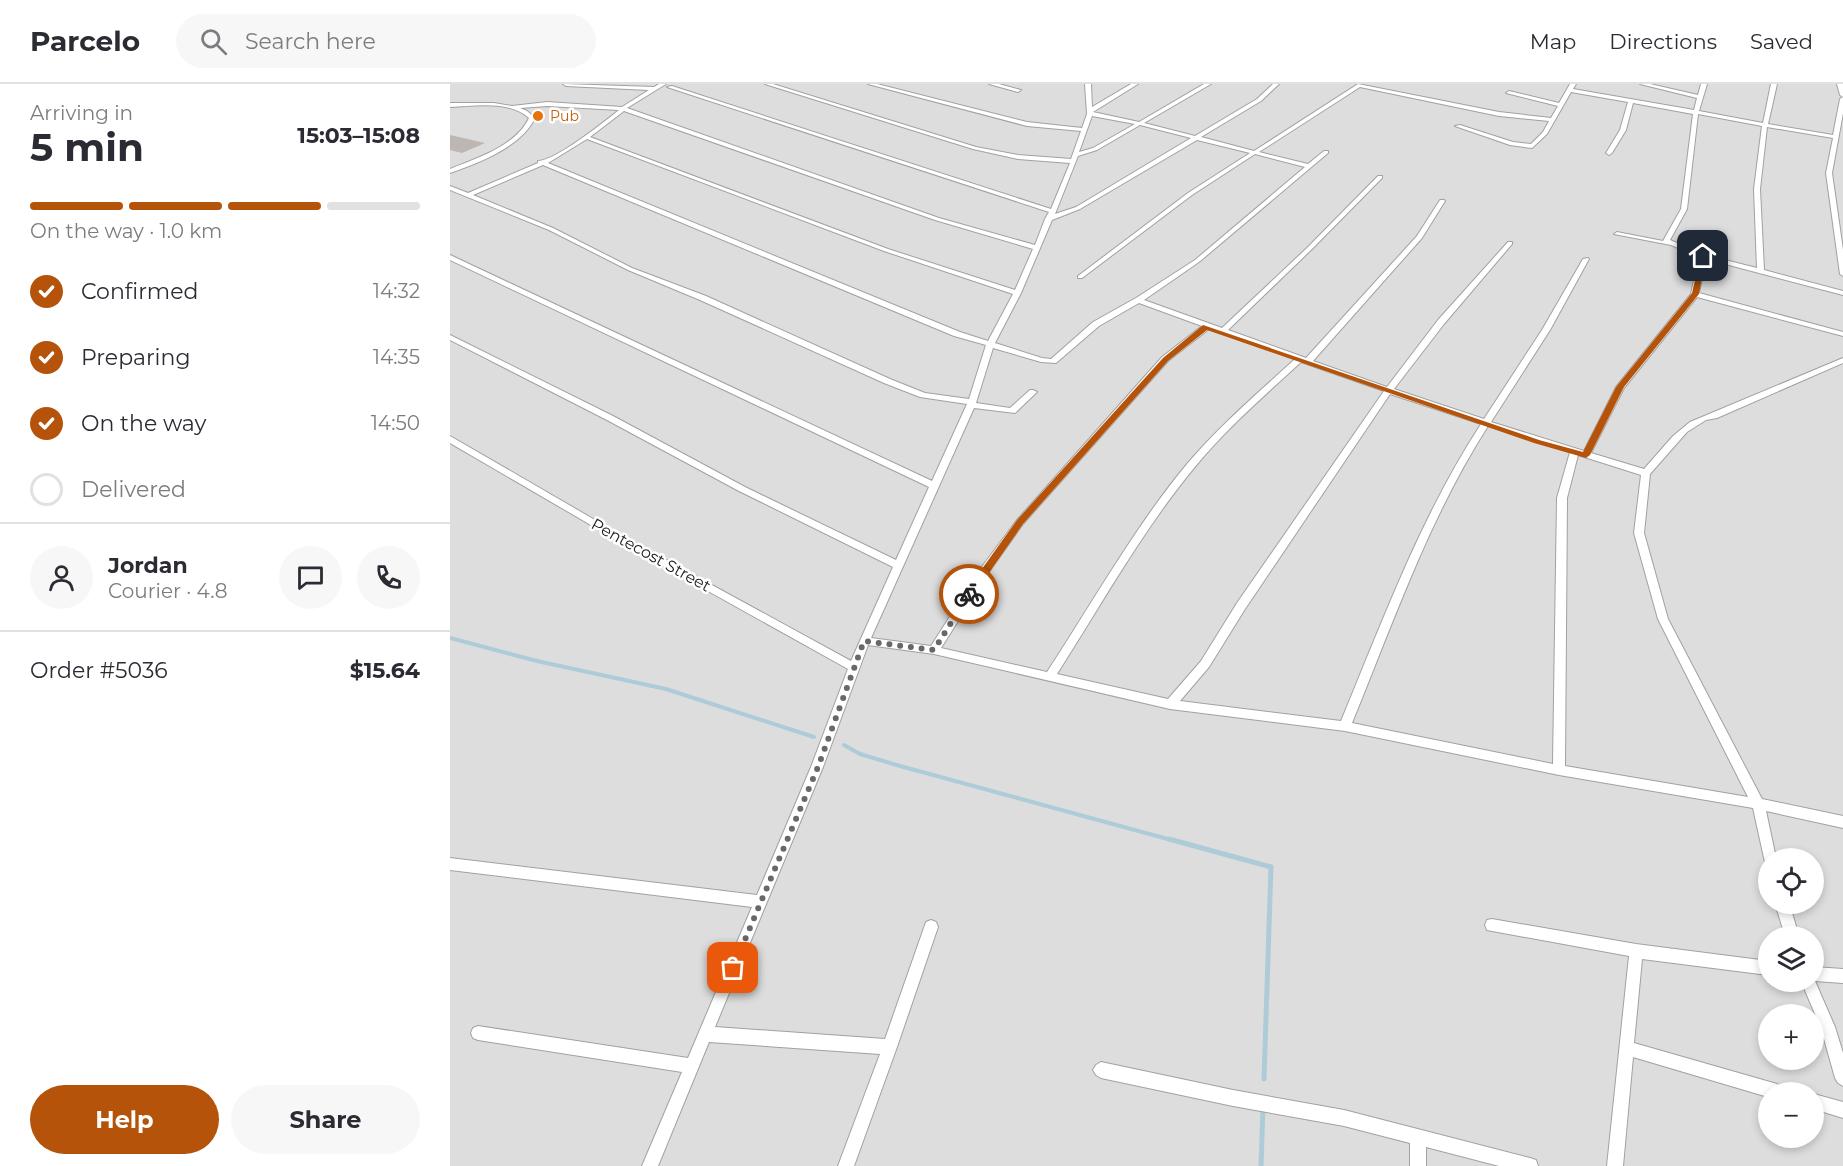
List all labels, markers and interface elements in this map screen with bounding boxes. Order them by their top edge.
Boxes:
search box [176,14,596,68]
text: Parcelo [30,24,140,58]
icon: search [197,25,230,58]
text: Search here [245,28,376,55]
text: Map [1530,29,1576,54]
text: Directions [1609,29,1717,54]
text: Saved [1750,29,1813,54]
text: Arriving in [30,101,133,125]
place label: Pub [550,107,579,125]
marker: Pub [531,109,545,123]
text: 15:03–15:08 [297,122,420,149]
text: 5 min [30,123,144,171]
text: On the way · 1.0 km [30,219,222,243]
pin [1677,230,1728,281]
icon: home [1686,239,1719,272]
icon: check [30,275,63,308]
text: Confirmed [81,278,198,305]
text: 14:32 [373,279,420,303]
icon: check [30,341,63,374]
text: Preparing [81,344,190,371]
text: 14:35 [373,345,420,369]
icon: check [30,407,63,440]
text: On the way [81,410,206,437]
text: 14:50 [371,411,420,435]
text: Delivered [81,476,186,503]
street label: Pentecost Street [588,514,714,596]
button: person [30,546,93,609]
button: chat [279,546,342,609]
button: phone [357,546,420,609]
text: Jordan [108,552,188,579]
courier [939,564,999,624]
icon: bike [953,578,986,611]
text: Courier · 4.8 [108,579,227,603]
text: Order #5036 [30,657,168,684]
text: $15.64 [350,657,420,684]
map controls [1758,848,1824,1148]
button: locate [1758,848,1824,914]
button: layers [1758,926,1824,992]
pin [707,942,758,993]
icon: bag [716,951,749,984]
button: + [1758,1004,1824,1070]
button: − [1758,1082,1824,1148]
button: Help [30,1085,219,1154]
button: Share [231,1085,420,1154]

